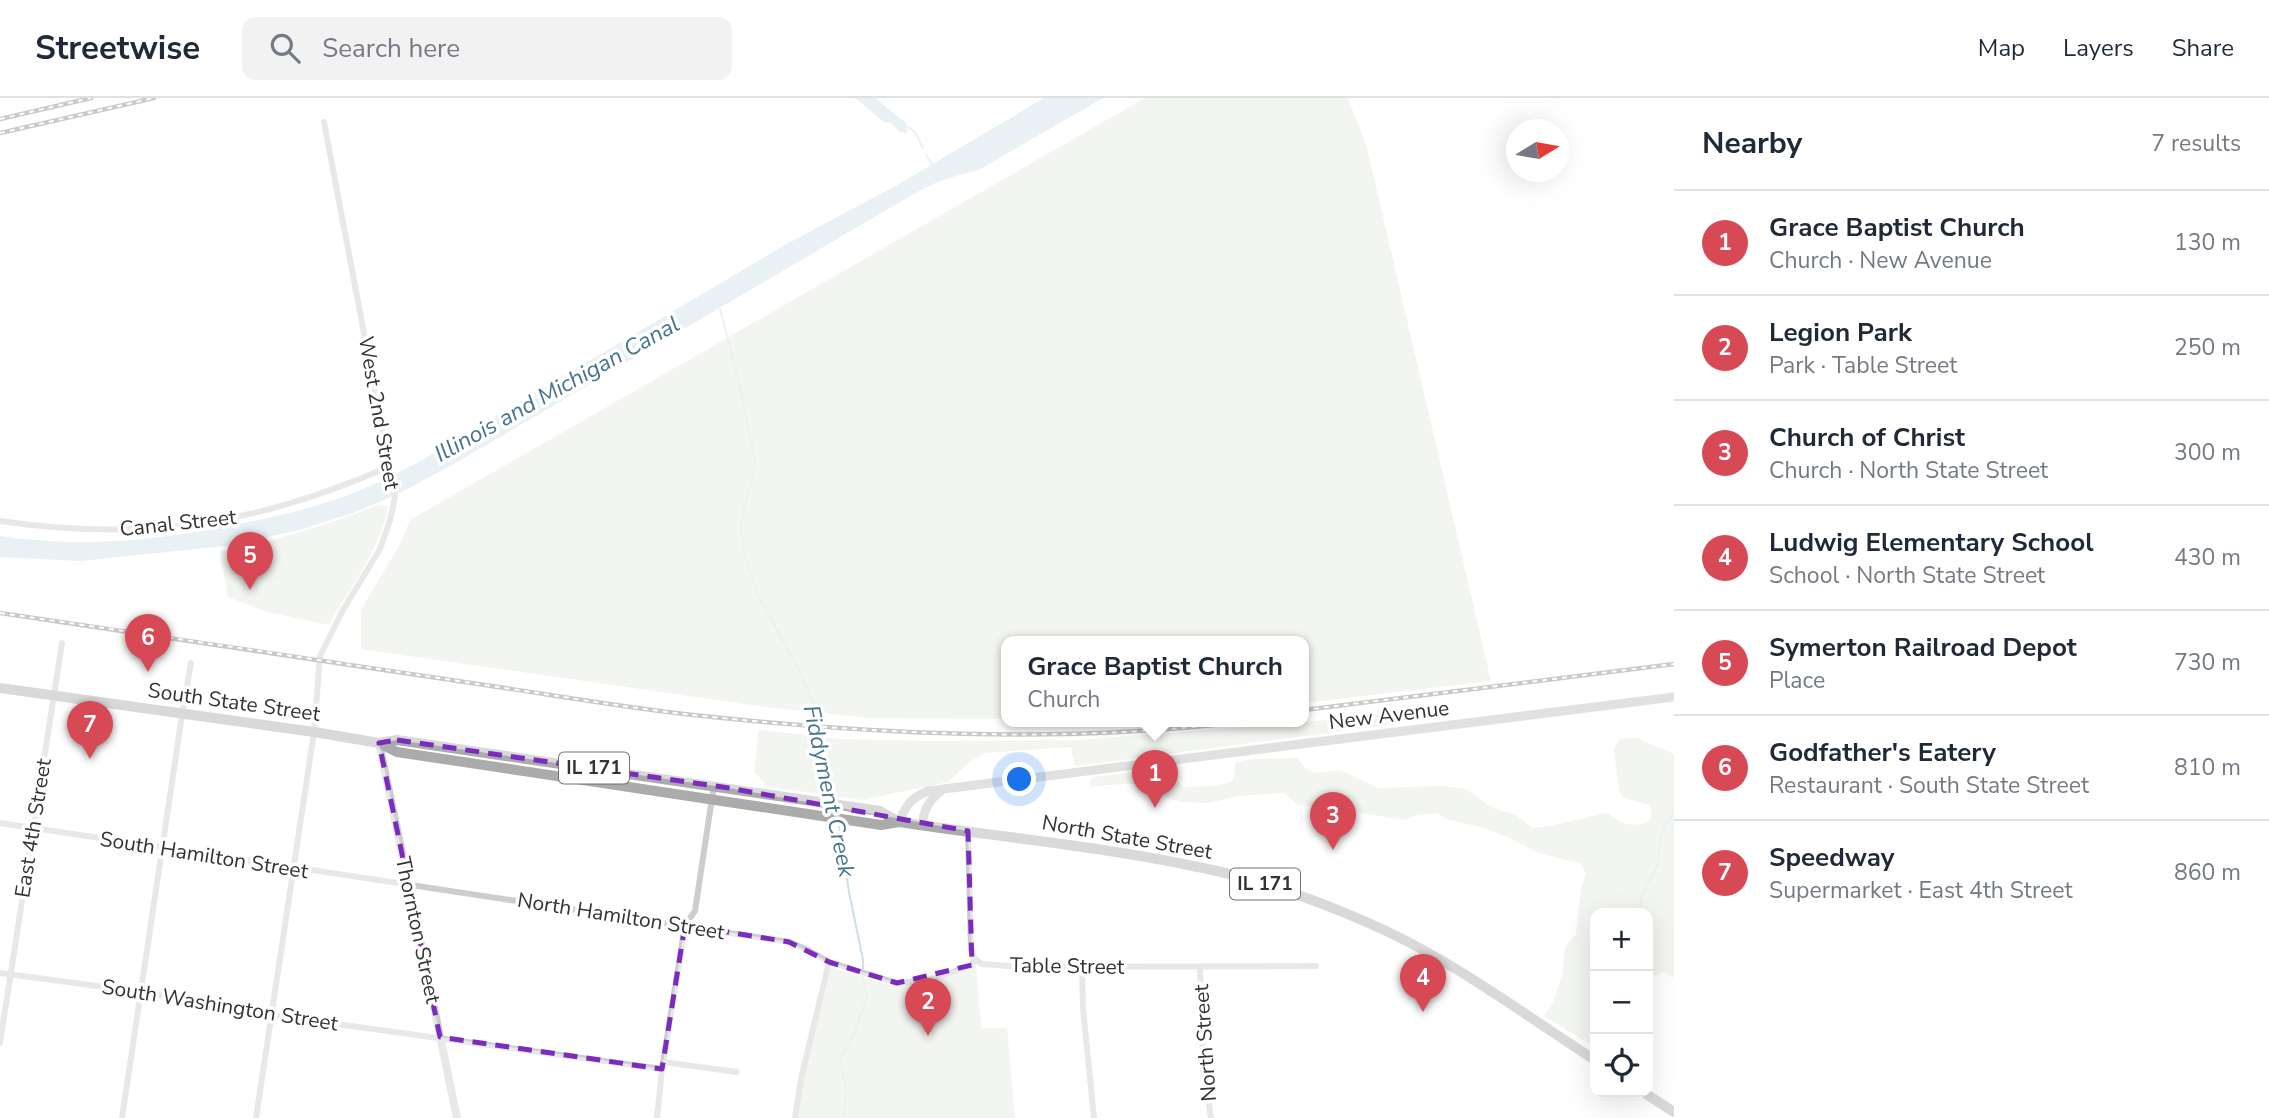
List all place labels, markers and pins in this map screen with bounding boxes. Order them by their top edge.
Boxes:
pin: 5 [227,532,273,590]
pin: 6 [125,614,171,672]
pin: 7 [67,701,113,759]
pin: 1 [1132,750,1178,808]
pin: 3 [1310,792,1356,850]
pin: 4 [1400,954,1446,1012]
pin: 2 [905,978,951,1036]

